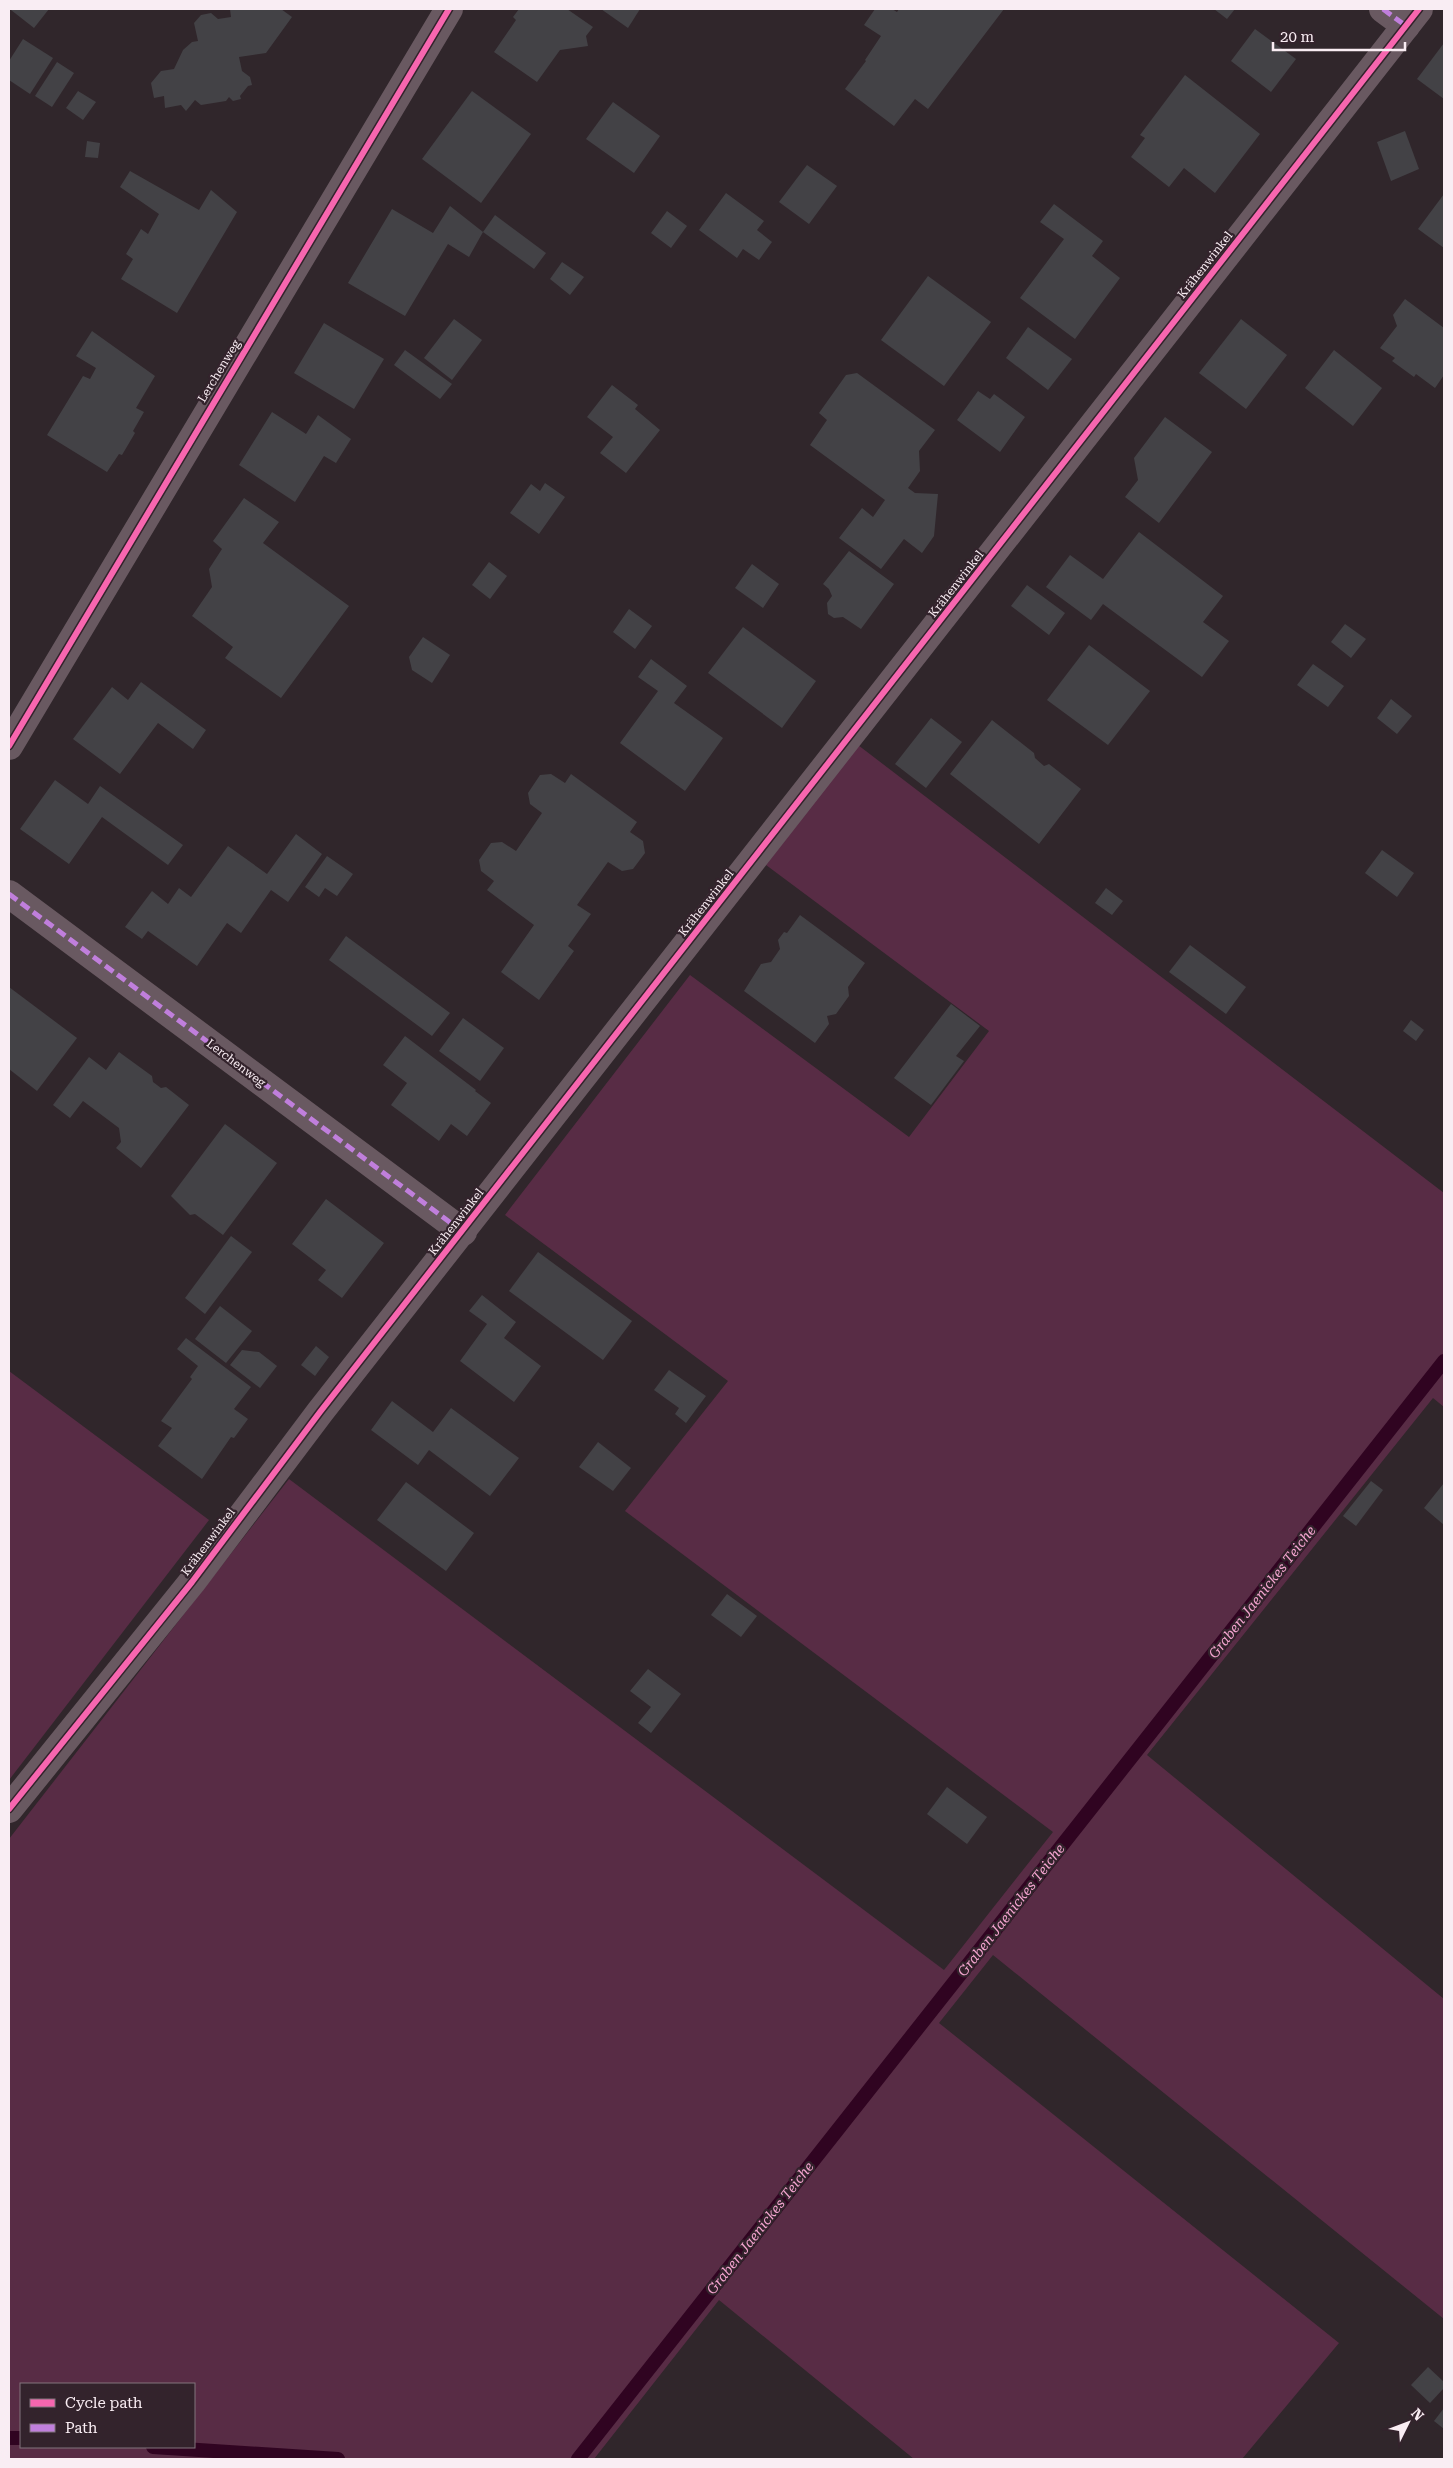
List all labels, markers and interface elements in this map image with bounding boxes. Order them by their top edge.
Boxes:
scale bar [1273,20,1406,52]
text: 20 m [1280,28,1315,46]
street label: Krähenwinkel [1175,229,1236,301]
street label: Lerchenweg [195,337,243,405]
street label: Krähenwinkel [926,548,987,620]
street label: Krähenwinkel [676,867,737,939]
street label: Lerchenweg [204,1036,269,1090]
street label: Krähenwinkel [426,1186,487,1258]
street label: Krähenwinkel [178,1505,238,1578]
water label: Graben Jaenickes Teiche [1205,1523,1319,1661]
water label: Graben Jaenickes Teiche [954,1841,1068,1979]
water label: Graben Jaenickes Teiche [703,2159,817,2297]
legend [20,2383,195,2448]
text: Cycle path [65,2394,143,2412]
north arrow [1383,2398,1433,2448]
text: N [1408,2405,1427,2424]
text: Path [65,2419,98,2437]

